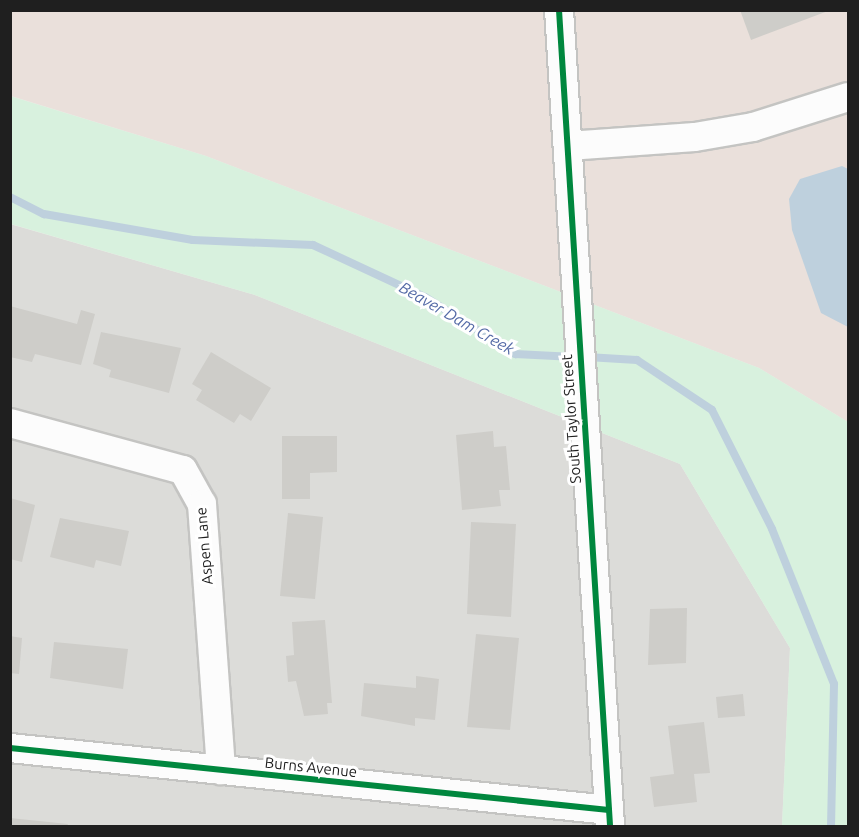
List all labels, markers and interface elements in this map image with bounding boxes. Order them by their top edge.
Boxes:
water label: Beaver Dam Creek [396,277,518,359]
street label: South Taylor Street [558,354,584,484]
street label: Aspen Lane [192,507,216,585]
street label: Burns Avenue [264,753,358,781]

